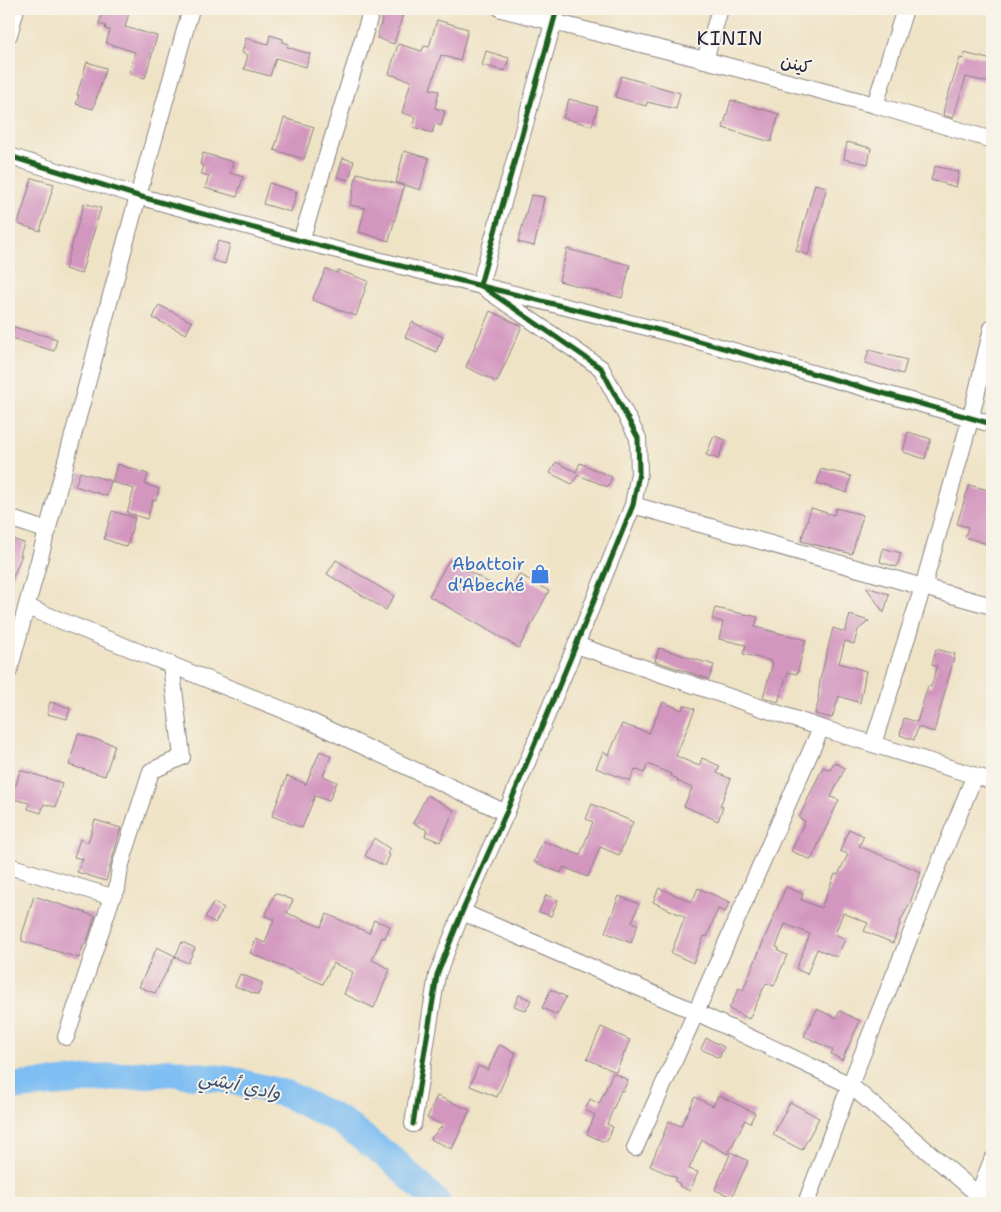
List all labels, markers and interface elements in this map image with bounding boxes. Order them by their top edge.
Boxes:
district label: KININ [697,26,763,51]
street label: كينن [778,48,814,80]
place label: Abattoir d'Abeché [448,552,525,597]
shop icon: Abattoir d'Abeché [529,563,551,585]
water label: وادي أبشي [196,1064,283,1110]

